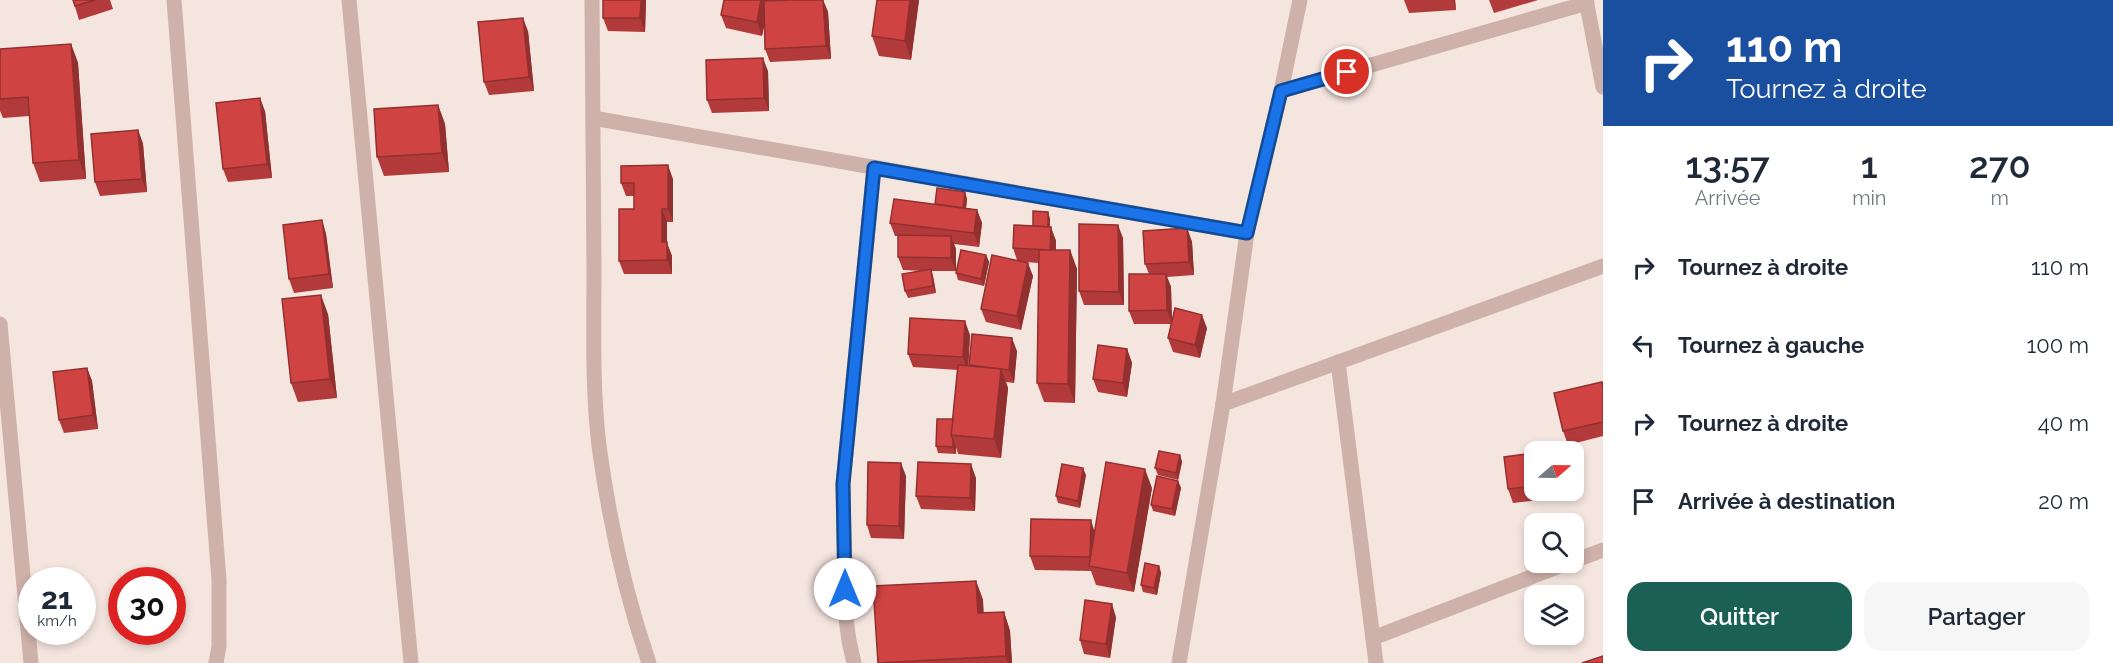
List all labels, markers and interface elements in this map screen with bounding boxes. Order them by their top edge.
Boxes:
text: 110 m [1726,23,1842,72]
icon: right [1627,24,1705,102]
pin [1321,46,1372,97]
icon: arrive [1330,55,1363,88]
text: Tournez à droite [1726,73,1927,104]
text: 13:57 [1685,144,1770,186]
text: 1 [1861,144,1878,186]
text: 270 [1969,144,2031,186]
text: Arrivée [1695,186,1760,210]
text: min [1852,186,1887,210]
text: m [1991,186,2009,210]
icon: right [1627,251,1660,284]
text: Tournez à droite [1678,254,1848,280]
text: 110 m [2031,254,2089,280]
icon: left [1627,329,1660,362]
text: Tournez à gauche [1678,332,1864,358]
text: 100 m [2027,332,2089,358]
icon: right [1627,407,1660,440]
text: Tournez à droite [1678,410,1848,436]
text: 40 m [2038,410,2089,436]
north arrow [1524,441,1584,501]
map controls [1524,441,1584,645]
icon: arrive [1627,485,1660,518]
text: Arrivée à destination [1678,488,1895,514]
text: 20 m [2038,488,2089,514]
button: search [1524,513,1584,573]
position arrow [813,557,877,621]
speed limit sign: 30 [108,567,186,645]
text: 21 [41,581,73,616]
button: Quitter [1627,582,1852,651]
button: Partager [1864,582,2089,651]
button: layers [1524,585,1584,645]
text: km/h [37,612,77,630]

